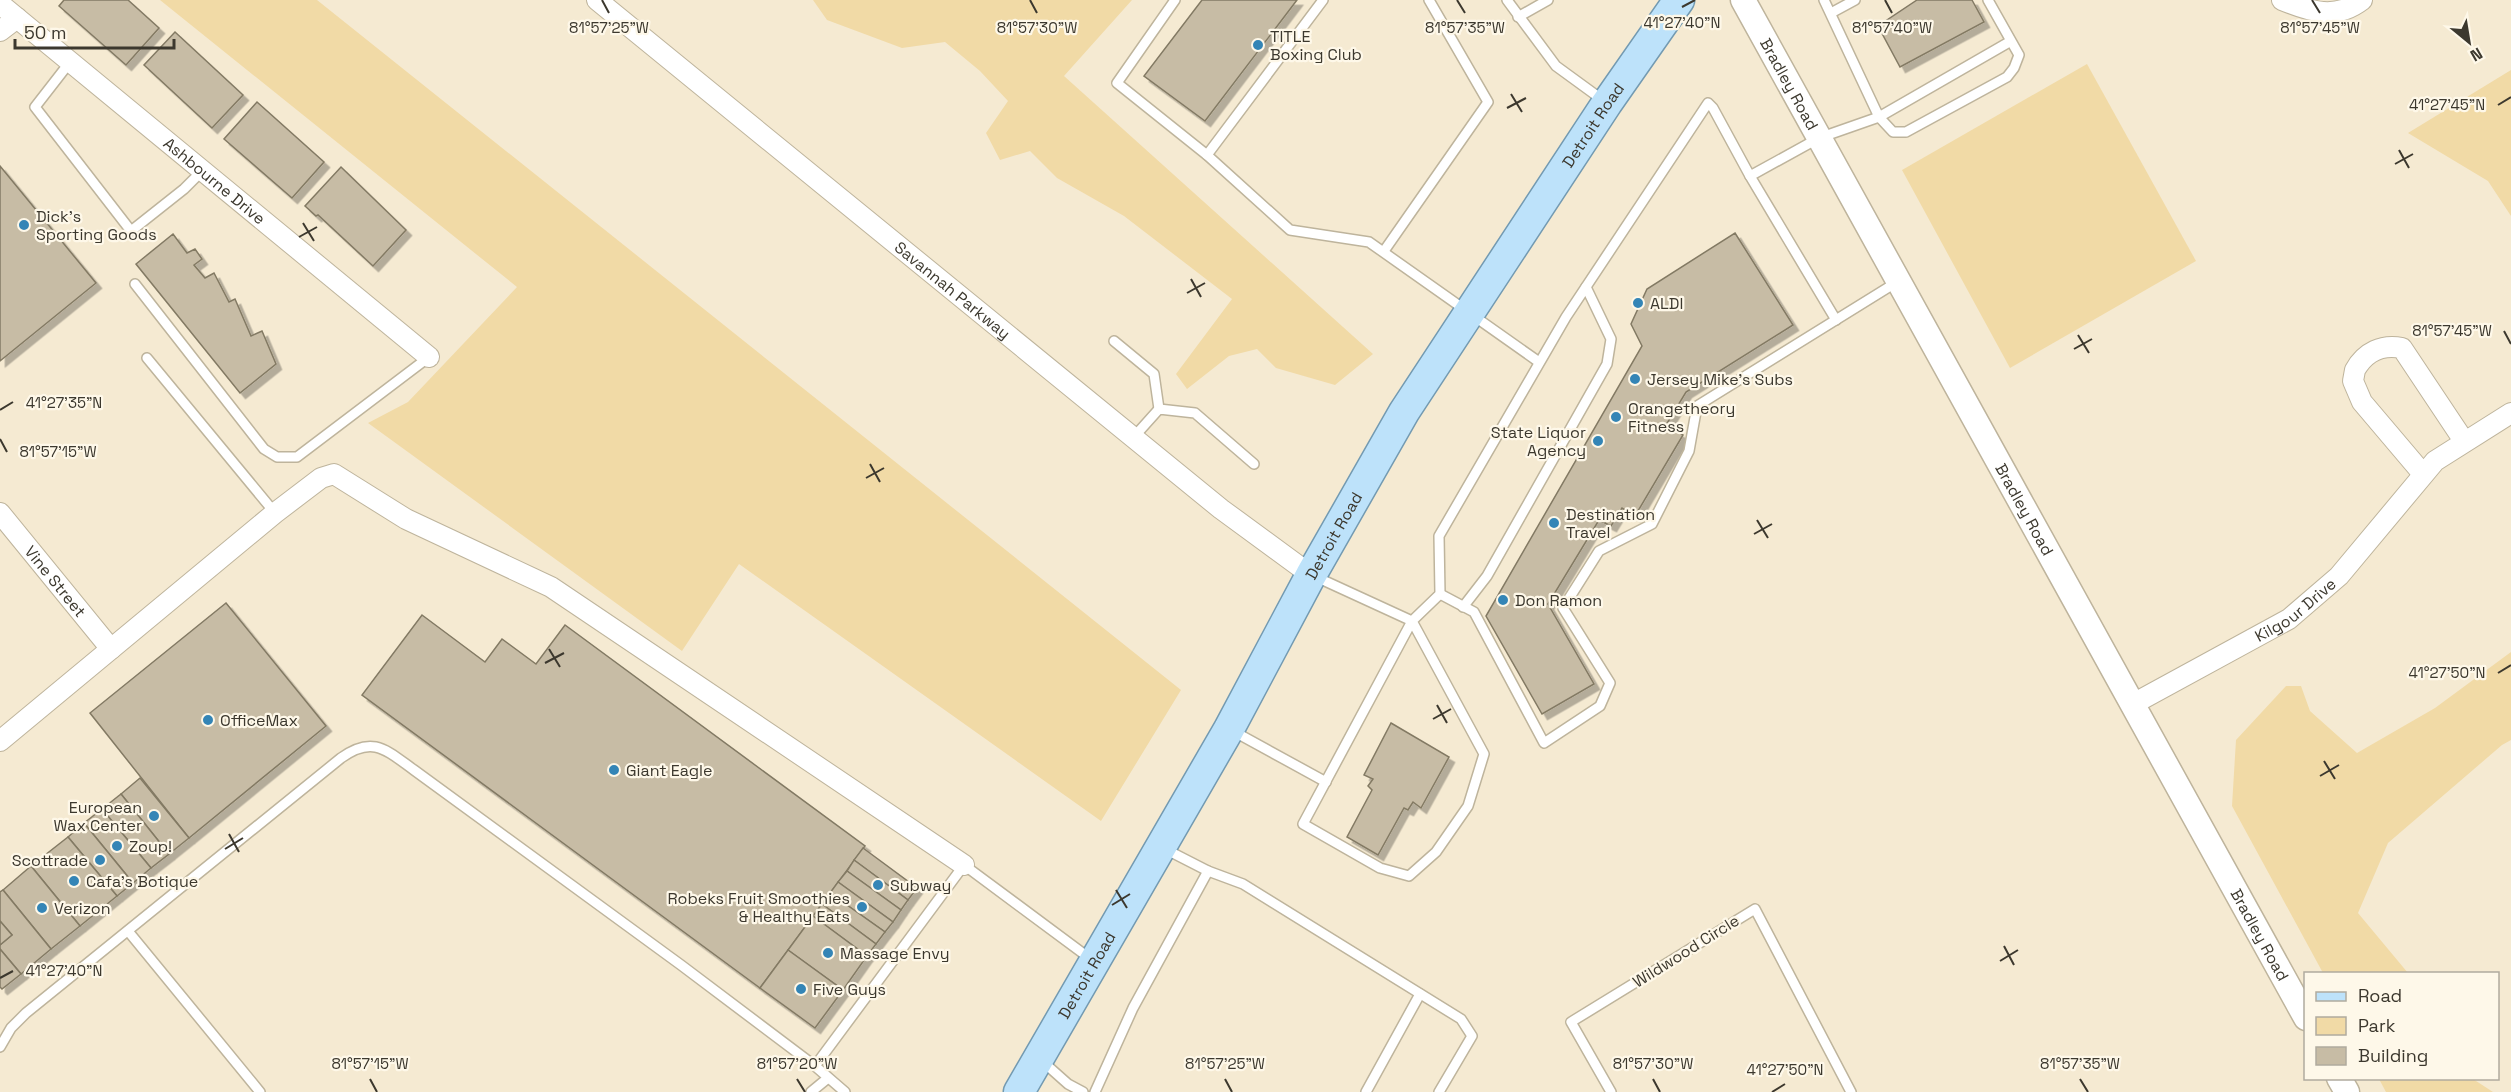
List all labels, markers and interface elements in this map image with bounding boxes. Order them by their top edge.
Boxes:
scale bar [15,12,174,50]
north arrow [2439,12,2499,72]
text: 41°27'40"N [1644,13,1720,32]
text: 81°57'25"W [569,18,649,37]
text: 81°57'30"W [997,18,1077,37]
text: 81°57'35"W [1425,18,1505,37]
text: 81°57'40"W [1852,18,1932,37]
text: 81°57'45"W [2280,18,2360,37]
text: 50 m [24,21,66,44]
place label: TITLE Boxing Club [1270,26,1362,65]
street label: Bradley Road [1756,34,1823,134]
marker: TITLE Boxing Club [1251,38,1265,52]
text: N [2466,43,2486,66]
street label: Detroit Road [1557,79,1629,171]
text: 41°27'45"N [2409,95,2485,114]
street label: Ashbourne Drive [159,132,270,229]
place label: Dick's Sporting Goods [36,206,157,245]
marker: Dick's Sporting Goods [17,218,31,232]
street label: Savannah Parkway [890,237,1015,344]
place label: ALDI [1650,293,1683,314]
marker: ALDI [1631,296,1645,310]
text: 81°57'45"W [2412,321,2492,340]
place label: Jersey Mike's Subs [1647,369,1793,390]
marker: Jersey Mike's Subs [1628,372,1642,386]
text: 41°27'35"N [26,393,102,412]
place label: Orangetheory Fitness [1628,398,1735,437]
marker: Orangetheory Fitness [1609,410,1623,424]
place label: State Liquor Agency [1491,422,1586,461]
marker: State Liquor Agency [1591,434,1605,448]
text: 81°57'15"W [19,442,97,461]
street label: Bradley Road [1991,459,2059,559]
street label: Detroit Road [1300,488,1367,583]
place label: Destination Travel [1566,504,1655,543]
marker: Destination Travel [1547,516,1561,530]
street label: Vine Street [20,541,91,621]
street label: Kilgour Drive [2251,573,2340,646]
place label: Don Ramon [1515,590,1602,611]
marker: Don Ramon [1496,593,1510,607]
text: 41°27'50"N [2408,663,2486,682]
place label: OfficeMax [220,710,298,731]
marker: OfficeMax [201,713,215,727]
place label: Giant Eagle [626,760,712,781]
marker: Giant Eagle [607,763,621,777]
place label: European Wax Center [53,797,142,836]
marker: European Wax Center [147,809,161,823]
place label: Zoup! [129,836,172,857]
marker: Zoup! [110,839,124,853]
place label: Scottrade [12,850,88,871]
marker: Scottrade [93,853,107,867]
place label: Cafa's Botique [86,871,198,892]
marker: Cafa's Botique [67,874,81,888]
place label: Subway [890,875,951,896]
marker: Subway [871,878,885,892]
street label: Bradley Road [2226,885,2294,984]
place label: Robeks Fruit Smoothies & Healthy Eats [667,888,850,927]
place label: Verizon [54,898,110,919]
marker: Robeks Fruit Smoothies & Healthy Eats [855,900,869,914]
marker: Verizon [35,901,49,915]
street label: Wildwood Circle [1629,910,1743,992]
street label: Detroit Road [1053,928,1120,1023]
place label: Massage Envy [840,943,950,964]
marker: Massage Envy [821,946,835,960]
text: 41°27'40"N [26,961,102,980]
legend [2304,972,2499,1080]
place label: Five Guys [813,979,886,1000]
marker: Five Guys [794,982,808,996]
text: Road [2358,984,2402,1007]
text: Park [2358,1014,2396,1037]
text: Building [2358,1044,2428,1067]
text: 81°57'15"W [331,1054,409,1073]
text: 81°57'20"W [757,1054,837,1073]
text: 81°57'25"W [1185,1054,1265,1073]
text: 81°57'30"W [1613,1054,1693,1073]
text: 81°57'35"W [2040,1054,2120,1073]
text: 41°27'50"N [1746,1060,1824,1079]

